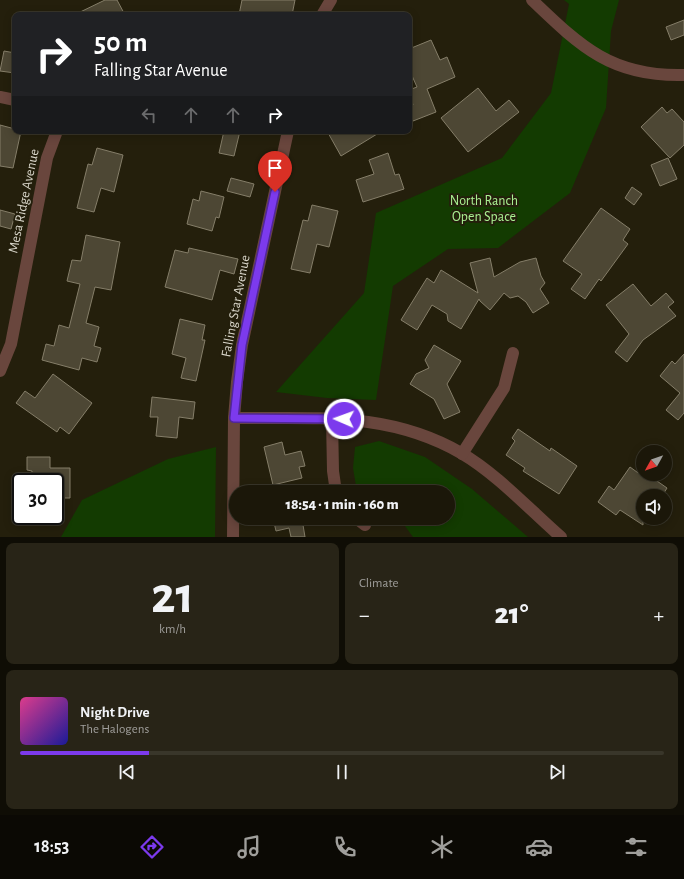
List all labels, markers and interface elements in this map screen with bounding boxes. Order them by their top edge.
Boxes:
icon: right [28,28,80,80]
text: 50 m [94,29,148,57]
text: Falling Star Avenue [94,62,228,80]
icon: left [138,104,160,126]
icon: ahead [180,104,202,126]
icon: ahead [222,104,244,126]
icon: right [264,104,286,126]
street label: Mesa Ridge Avenue [6,148,42,254]
pin [258,151,292,192]
icon: arrive [264,157,286,179]
park label: North Ranch Open Space [450,194,518,224]
street label: Falling Star Avenue [219,254,253,358]
position arrow [323,398,365,440]
north arrow [636,445,672,481]
map controls [636,445,672,525]
speed limit sign: 30 [12,473,64,525]
button: sound [636,489,672,525]
text: 18:54 · 1 min · 160 m [285,497,399,512]
text: 21 [151,570,194,622]
text: Climate [359,577,398,590]
text: 21° [494,599,529,629]
text: − [359,604,370,626]
text: + [653,604,664,626]
text: km/h [159,623,186,636]
text: Night Drive [80,705,150,720]
text: The Halogens [80,723,149,736]
icon: previous [116,761,138,783]
icon: pause [331,761,353,783]
icon: next [546,761,568,783]
icon: directions [138,833,166,861]
icon: music [235,833,263,861]
icon: phone [331,833,359,861]
icon: climate [428,833,456,861]
icon: car [525,833,553,861]
icon: filters [622,833,650,861]
text: 18:53 [34,838,69,856]

